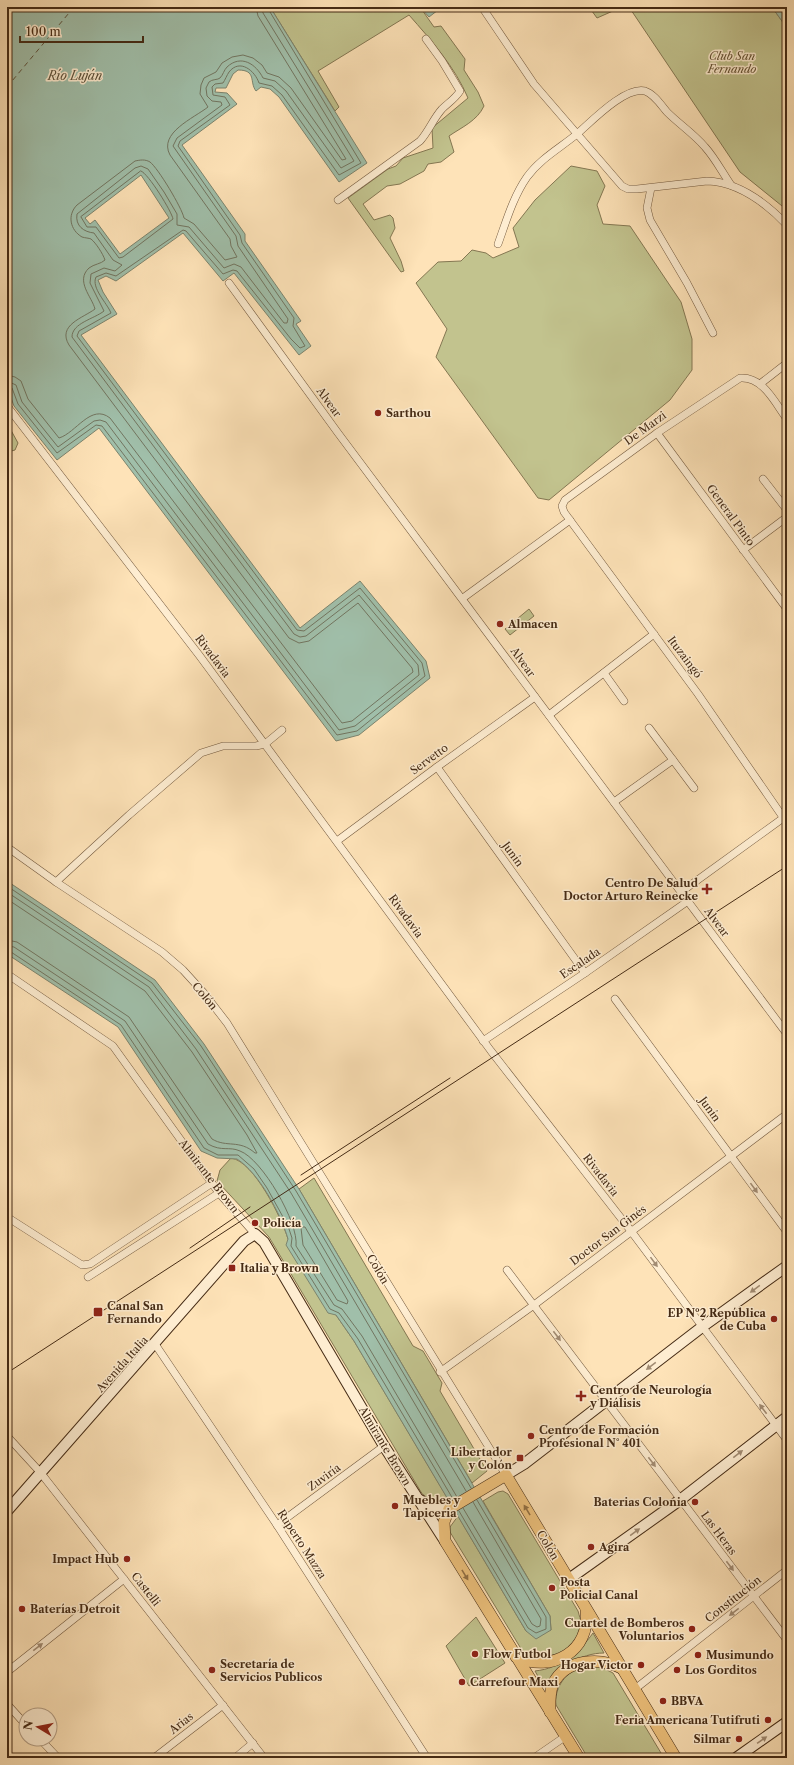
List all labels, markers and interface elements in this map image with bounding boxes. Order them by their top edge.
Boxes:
scale bar [20,18,143,44]
text: 100 m [26,24,61,39]
park label: Club San Fernando [707,49,756,76]
water label: Río Luján [47,68,102,83]
street label: Alvear [313,384,345,420]
place label: Sarthou [386,406,432,420]
marker: Sarthou [373,408,383,418]
street label: De Marzi [621,408,669,448]
street label: General Pinto [704,481,758,549]
place label: Almacen [507,617,558,631]
marker: Almacen [495,619,505,629]
street label: Rivadavia [192,632,234,680]
street label: Ituzaingó [665,633,705,681]
street label: Alvear [507,644,539,680]
street label: Servetto [407,740,451,778]
street label: Junín [498,837,527,869]
place label: Centro De Salud Doctor Arturo Reinecke [563,876,699,903]
marker: Centro De Salud Doctor Arturo Reinecke [701,883,713,895]
street label: Rivadavia [386,892,426,941]
street label: Alvear [701,904,733,940]
street label: Escalada [557,944,603,982]
street label: Colón [189,979,221,1013]
street label: Junín [695,1092,724,1124]
street label: Almirante Brown [175,1136,242,1216]
street label: Rivadavia [580,1151,622,1199]
one-way arrow [750,1182,758,1193]
street label: Doctor San Ginés [567,1202,649,1268]
place label: Policía [263,1216,302,1230]
marker: Policía [250,1218,260,1228]
street label: Colón [364,1252,392,1286]
one-way arrow [650,1257,658,1268]
place label: Italia y Brown [240,1261,319,1275]
marker: Italia y Brown [227,1263,237,1273]
one-way arrow [750,1285,761,1293]
place label: Canal San Fernando [107,1299,164,1326]
marker: Canal San Fernando [92,1306,104,1318]
place label: EP Nº2 República de Cuba [668,1306,767,1333]
marker: EP Nº2 República de Cuba [769,1314,779,1324]
one-way arrow [553,1330,561,1341]
street label: Avenida Italia [92,1333,151,1396]
one-way arrow [645,1362,656,1370]
place label: Centro de Neurología y Diálisis [589,1383,713,1410]
marker: Centro de Neurología y Diálisis [575,1390,587,1402]
street label: Almirante Brown [355,1403,414,1488]
one-way arrow [759,1403,768,1414]
place label: Centro de Formación Profesional N° 401 [539,1423,660,1450]
marker: Centro de Formación Profesional N° 401 [526,1431,536,1441]
place label: Libertador y Colón [451,1445,513,1472]
one-way arrow [733,1450,744,1458]
marker: Libertador y Colón [515,1453,525,1463]
one-way arrow [647,1457,656,1468]
street label: Zuviría [305,1460,343,1494]
place label: Muebles y Tapiceria [403,1493,460,1520]
place label: Baterias Colonia [593,1495,688,1509]
marker: Baterias Colonia [690,1497,700,1507]
marker: Muebles y Tapiceria [390,1501,400,1511]
one-way arrow [523,1504,530,1516]
street label: Ruperto Mazza [274,1507,330,1581]
street label: Las Heras [698,1508,740,1558]
street label: Colón [534,1528,562,1562]
one-way arrow [629,1528,640,1536]
place label: Agira [598,1540,630,1554]
marker: Agira [586,1542,596,1552]
place label: Impact Hub [52,1552,119,1566]
marker: Impact Hub [122,1554,132,1564]
one-way arrow [726,1561,734,1572]
street label: Castelli [128,1569,164,1609]
one-way arrow [462,1569,469,1581]
street label: Constitución [702,1573,764,1625]
place label: Posta Policial Canal [560,1575,638,1602]
marker: Posta Policial Canal [547,1583,557,1593]
place label: Baterías Detroit [30,1602,121,1616]
marker: Baterías Detroit [17,1604,27,1614]
one-way arrow [729,1607,740,1616]
place label: Cuartel de Bomberos Voluntarios [565,1616,684,1643]
marker: Cuartel de Bomberos Voluntarios [687,1624,697,1634]
one-way arrow [32,1643,43,1652]
place label: Flow Futbol [483,1647,551,1661]
place label: Musimundo [706,1648,774,1662]
marker: Flow Futbol [470,1649,480,1659]
marker: Musimundo [693,1650,703,1660]
place label: Secretaría de Servicios Publicos [220,1657,322,1684]
place label: Hogar Victor [561,1658,634,1672]
marker: Hogar Victor [636,1660,646,1670]
place label: Los Gorditos [685,1663,757,1677]
marker: Secretaría de Servicios Publicos [207,1665,217,1675]
marker: Los Gorditos [672,1665,682,1675]
place label: Carrefour Maxi [470,1675,558,1689]
marker: Carrefour Maxi [457,1677,467,1687]
place label: BBVA [671,1694,704,1708]
marker: BBVA [658,1696,668,1706]
north arrow [18,1707,58,1747]
street label: Arias [165,1709,196,1737]
place label: Feria Americana Tutifruti [615,1713,760,1727]
marker: Feria Americana Tutifruti [763,1715,773,1725]
text: N [20,1719,36,1731]
place label: Silmar [693,1732,732,1746]
marker: Silmar [734,1734,744,1744]
one-way arrow [756,1736,767,1744]

